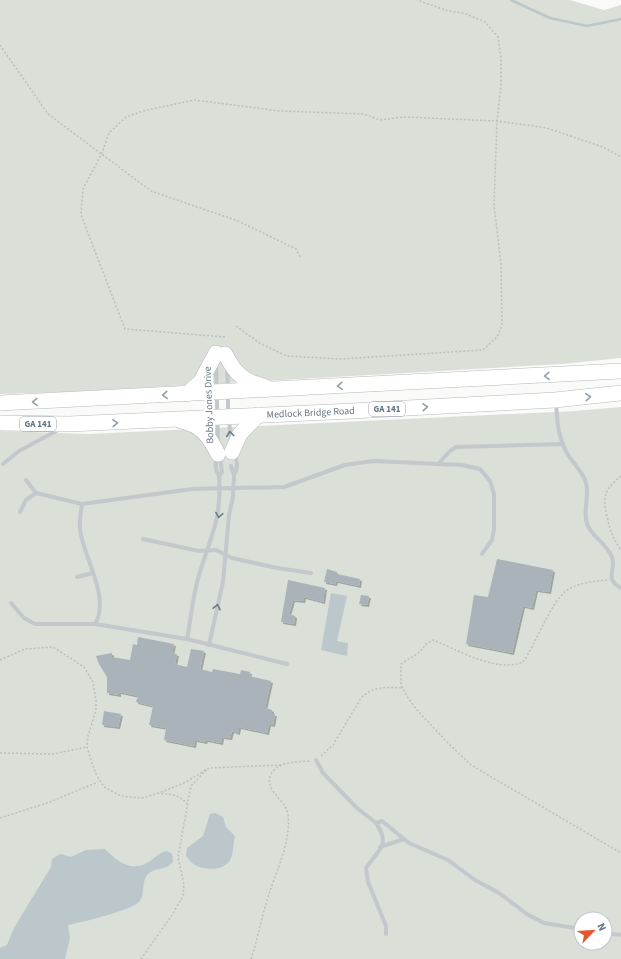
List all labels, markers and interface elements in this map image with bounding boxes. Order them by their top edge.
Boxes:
street label: Bobby Jones Drive [201,366,217,444]
one-way arrow [544,371,550,380]
one-way arrow [337,382,343,391]
one-way arrow [162,391,168,400]
one-way arrow [585,392,591,401]
one-way arrow [32,397,38,406]
road number: GA 141 [369,402,405,416]
one-way arrow [422,403,428,412]
street label: Medlock Bridge Road [266,404,355,422]
road number: GA 141 [20,417,56,431]
one-way arrow [112,418,118,427]
one-way arrow [226,431,235,437]
one-way arrow [215,512,223,518]
one-way arrow [213,604,221,610]
north arrow [573,911,613,951]
text: N [593,920,610,933]

